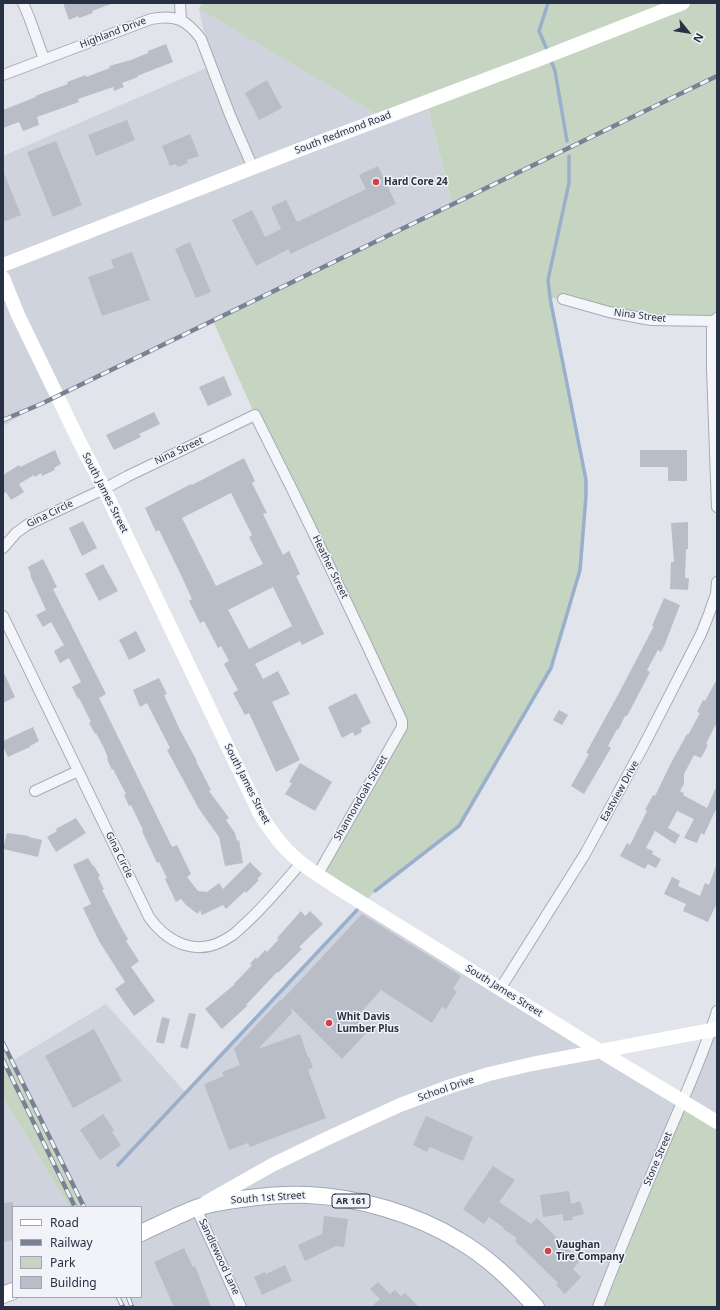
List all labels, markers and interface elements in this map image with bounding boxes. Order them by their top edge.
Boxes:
north arrow [668,12,708,52]
street label: Highland Drive [78,15,148,51]
text: N [690,31,708,46]
street label: South Redmond Road [293,109,393,157]
place label: Hard Core 24 [384,176,448,188]
marker: Hard Core 24 [371,177,381,187]
street label: Nina Street [613,307,667,325]
street label: Nina Street [153,434,205,468]
street label: South James Street [80,451,130,535]
street label: Gina Circle [25,498,75,530]
street label: Heather Street [310,533,350,601]
street label: South James Street [222,742,272,826]
street label: Shannondoah Street [332,753,390,843]
street label: Eastview Drive [598,758,642,824]
street label: Gina Circle [103,830,135,880]
street label: South James Street [463,962,545,1020]
place label: Whit Davis Lumber Plus [337,1011,399,1034]
marker: Whit Davis Lumber Plus [324,1018,334,1028]
street label: School Drive [416,1074,476,1104]
street label: Stone Street [641,1130,675,1188]
street label: South 1st Street [230,1189,306,1207]
road number: AR 161 [332,1194,370,1208]
legend [12,1206,142,1298]
text: Road [50,1214,79,1231]
street label: Sandlewood Lane [196,1217,242,1297]
text: Railway [50,1234,93,1251]
place label: Vaughan Tire Company [556,1239,625,1262]
marker: Vaughan Tire Company [543,1246,553,1256]
text: Park [50,1254,75,1271]
text: Building [50,1274,97,1291]

